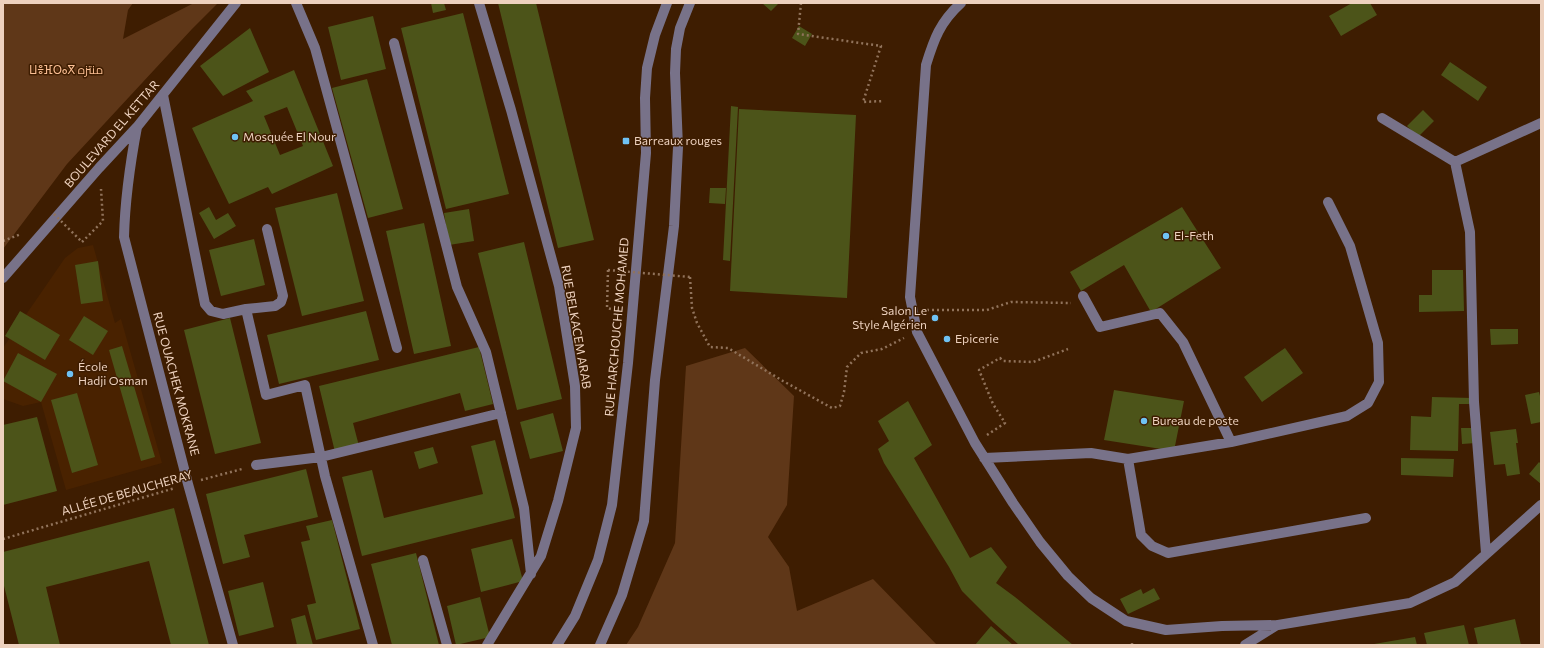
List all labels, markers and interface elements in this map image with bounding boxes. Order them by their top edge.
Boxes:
park label: ⵡⴻⴼⵔⴰⴳ منتزه [29,62,103,77]
street label: BOULEVARD EL KETTAR [61,77,162,190]
place label: Mosquée El Nour [243,129,336,143]
marker: Mosquée El Nour [230,132,240,142]
place label: Barreaux rouges [634,133,722,147]
marker: Barreaux rouges [621,136,631,146]
place label: El-Feth [1174,228,1214,242]
marker: El-Feth [1161,231,1171,241]
street label: RUE HARCHOUCHE MOHAMED [601,237,631,417]
street label: RUE BELKACEM ARAB [559,264,595,390]
place label: Salon Le Style Algérien [852,303,927,331]
street label: RUE OUACHEK MOKRANE [151,310,203,457]
marker: Salon Le Style Algérien [930,313,940,323]
place label: Epicerie [955,331,999,345]
marker: Epicerie [942,334,952,344]
place label: École Hadji Osman [78,359,148,387]
marker: École Hadji Osman [65,369,75,379]
place label: Bureau de poste [1152,413,1239,427]
marker: Bureau de poste [1139,416,1149,426]
street label: ALLÉE DE BEAUCHERAY [60,467,194,517]

